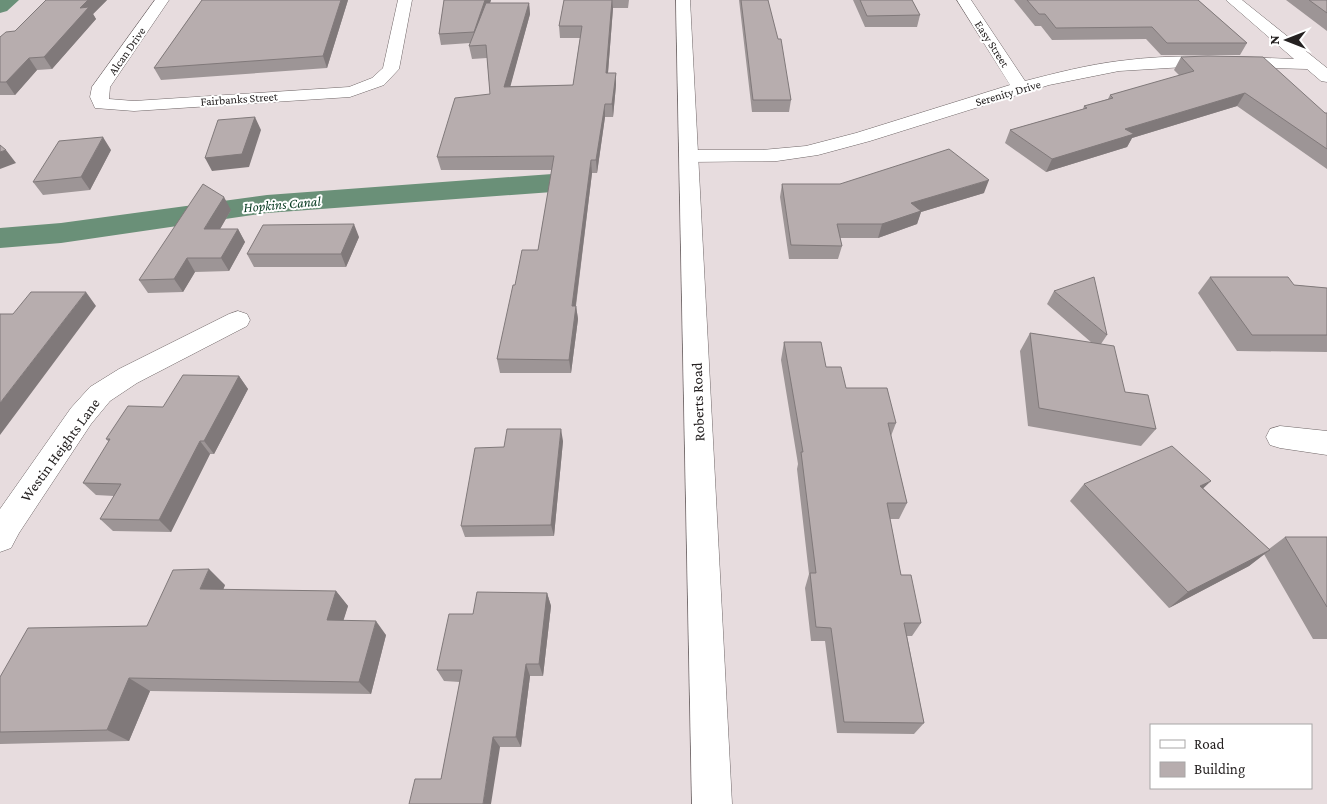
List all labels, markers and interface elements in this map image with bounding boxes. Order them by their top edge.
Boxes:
north arrow [1262,15,1312,65]
street label: Easy Street [972,18,1013,71]
street label: Alcan Drive [105,24,149,78]
text: N [1266,35,1282,45]
street label: Serenity Drive [974,77,1042,109]
street label: Fairbanks Street [200,89,279,109]
water label: Hopkins Canal [243,193,322,215]
street label: Roberts Road [689,362,707,442]
street label: Westin Heights Lane [17,395,104,505]
legend [1150,724,1312,789]
text: Road [1194,736,1225,752]
text: Building [1194,761,1245,778]

